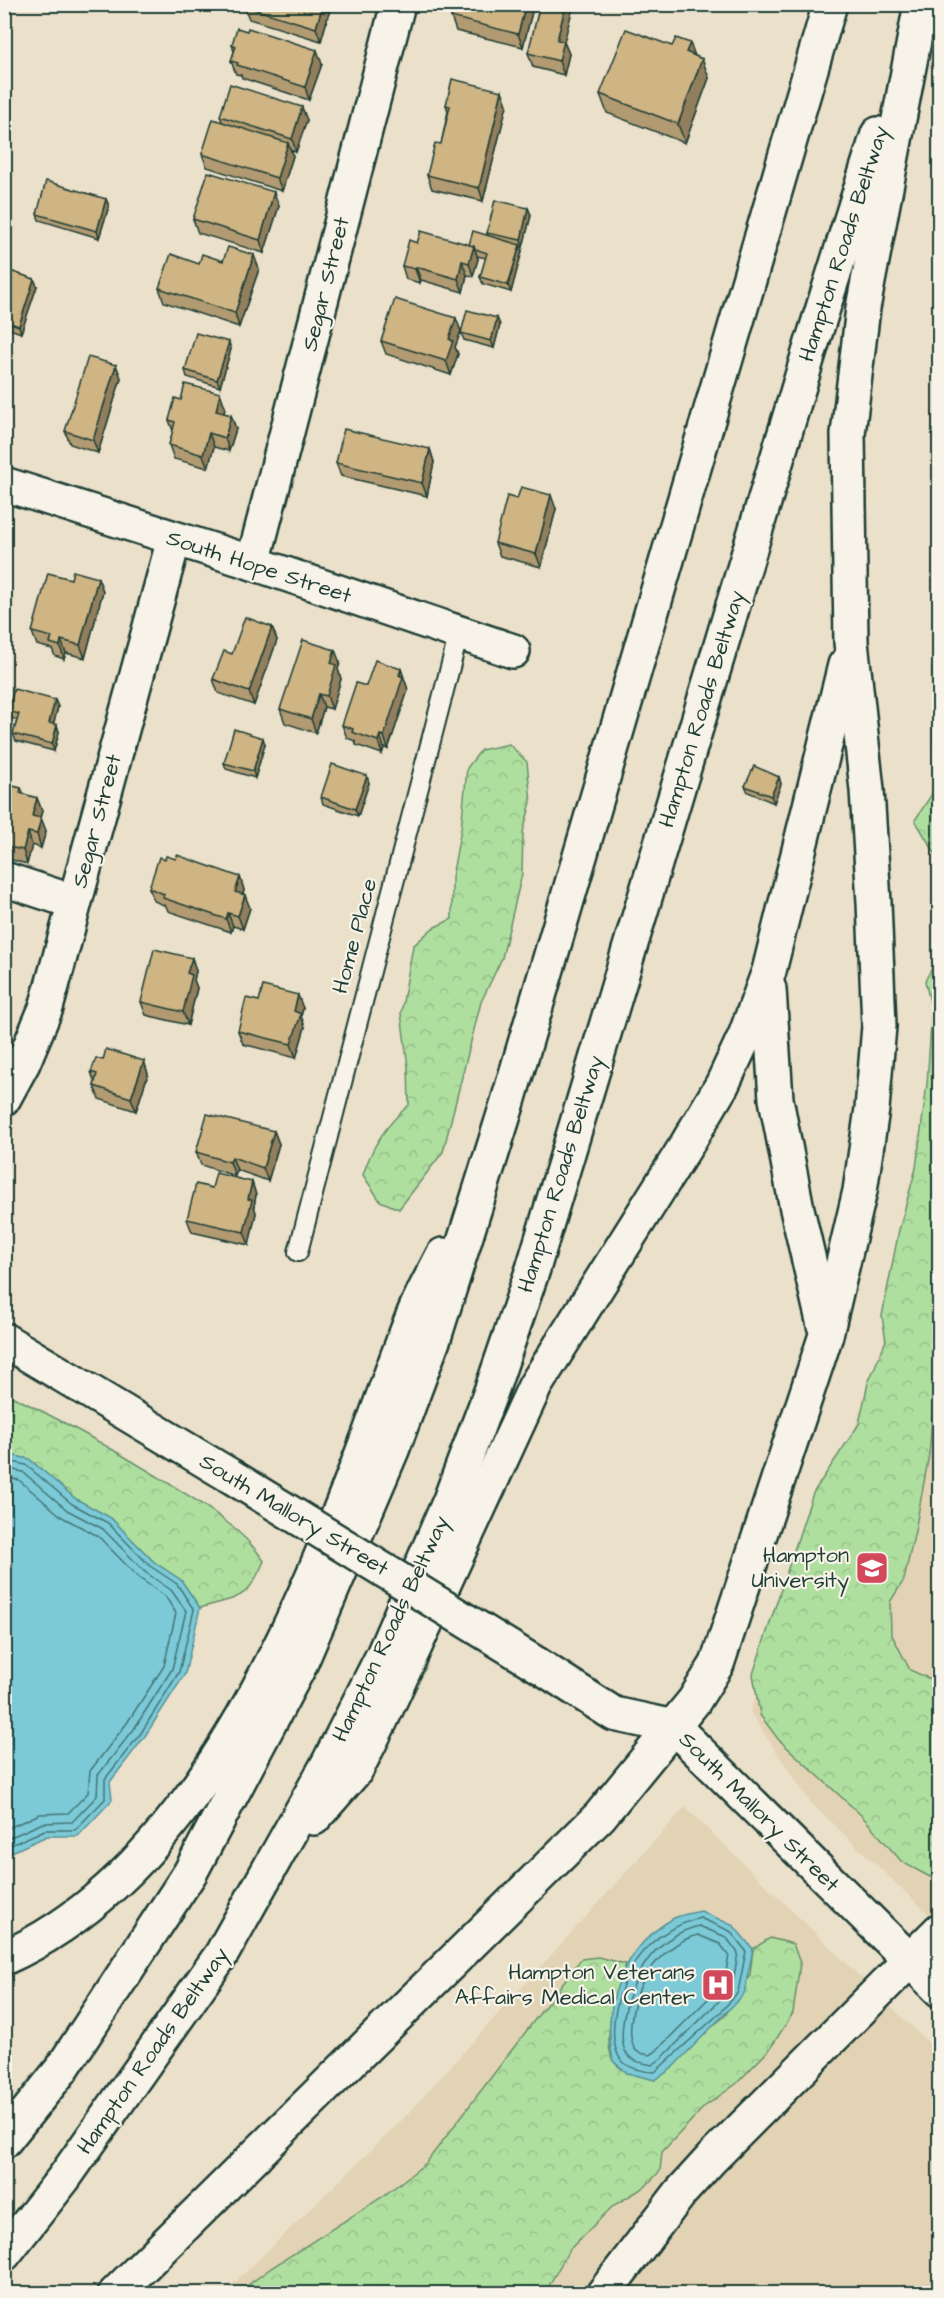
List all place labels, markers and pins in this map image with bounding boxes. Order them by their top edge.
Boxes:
place label: Hampton University [752,1540,849,1597]
school or university icon: Hampton University [854,1550,890,1586]
place label: Hampton Veterans Affairs Medical Center [455,1957,695,2013]
hospital icon: Hampton Veterans Affairs Medical Center [700,1967,736,2003]

